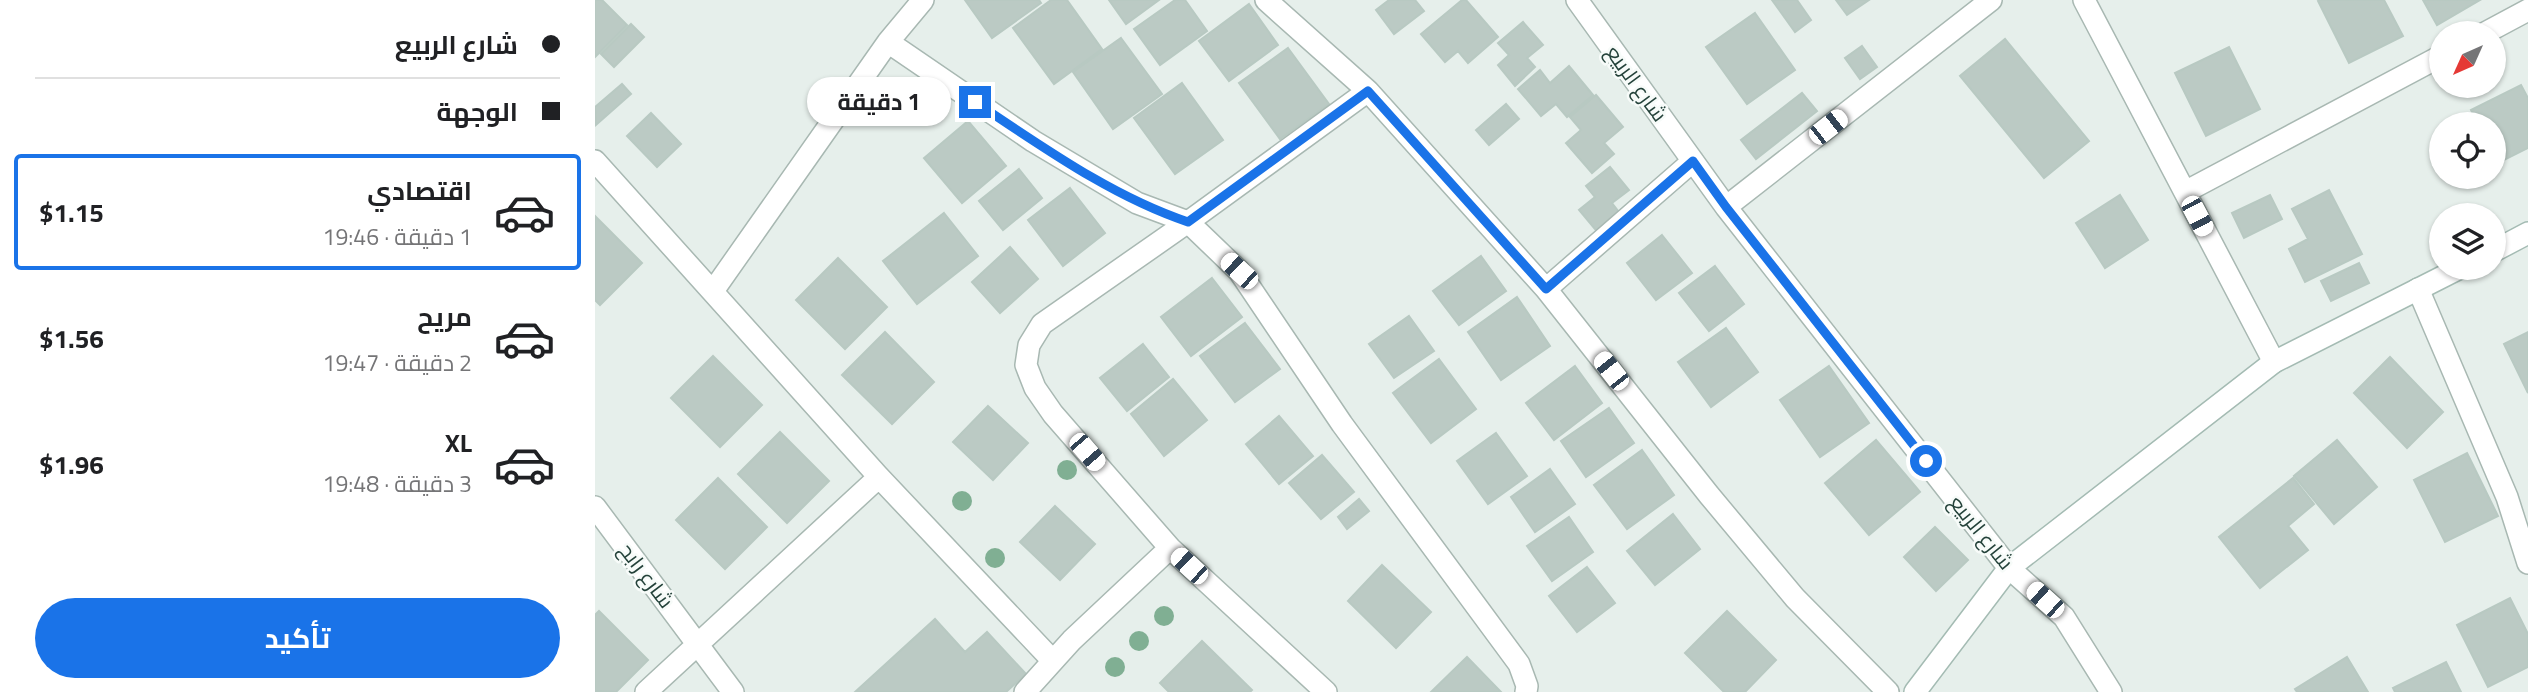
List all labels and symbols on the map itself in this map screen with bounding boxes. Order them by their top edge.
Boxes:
north arrow [2429,21,2506,98]
street label: شارع الربيع [1598,38,1676,128]
callout: 1 دقيقة [807,78,951,126]
route end [959,86,991,118]
car [1805,106,1852,148]
car [2178,193,2217,239]
car [1217,249,1262,293]
car [1590,348,1633,394]
car [1066,429,1109,475]
route start [1910,445,1942,477]
street label: شارع الربيع [1942,488,2022,576]
street label: شارع رابح [612,535,682,615]
car [1167,544,1212,588]
car [2023,578,2068,622]

